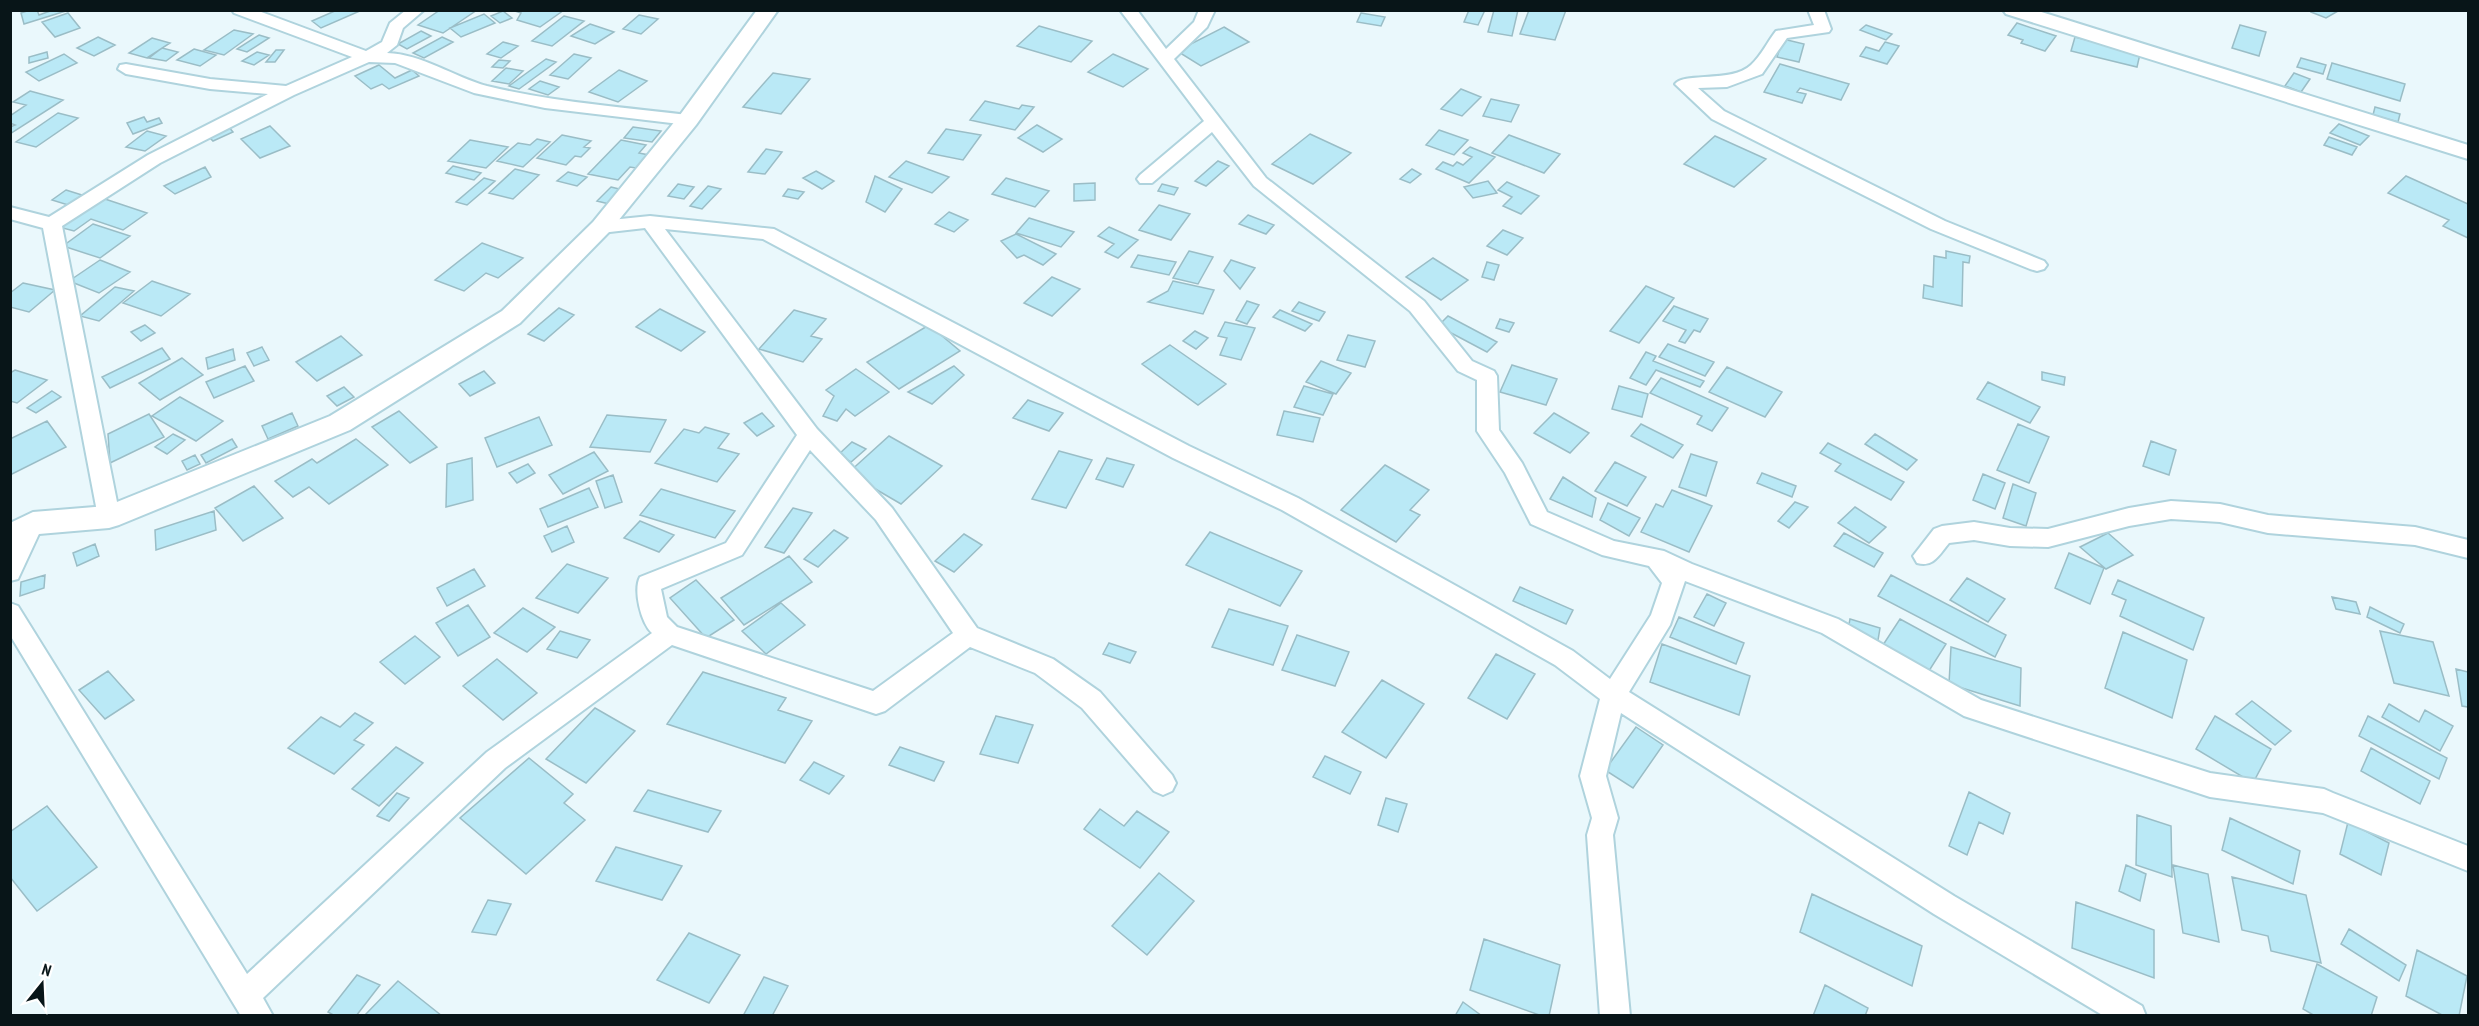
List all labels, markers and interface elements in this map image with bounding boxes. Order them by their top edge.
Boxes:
north arrow [12,954,72,1014]
text: N [39,959,54,981]

